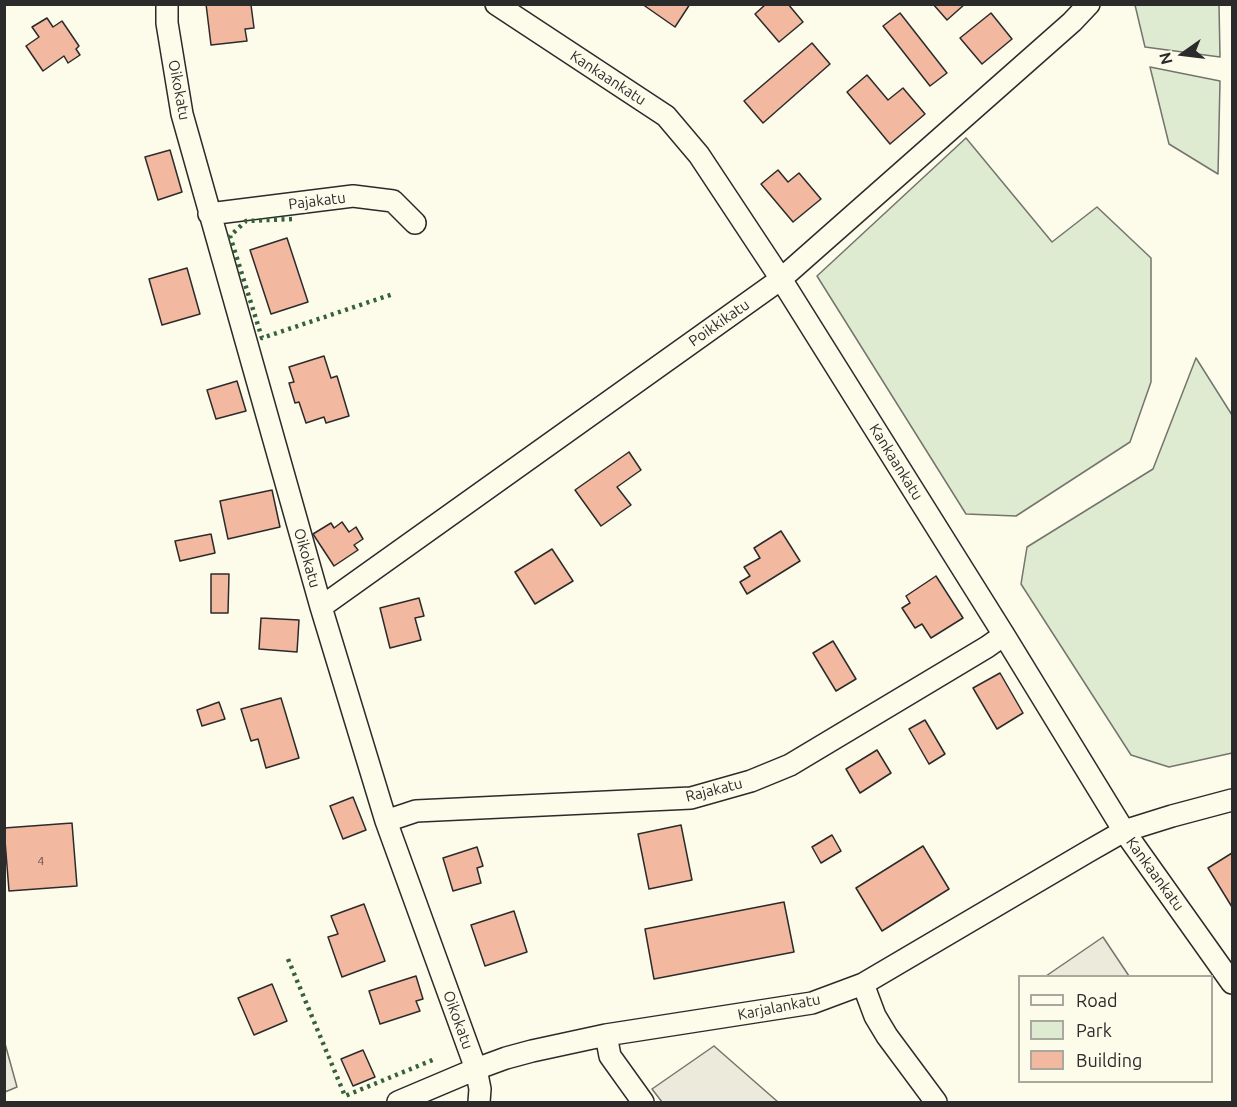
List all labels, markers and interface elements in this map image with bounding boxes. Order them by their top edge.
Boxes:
north arrow [1153,24,1213,84]
street label: Kankaankatu [567,47,649,109]
text: N [1155,50,1176,66]
street label: Oikokatu [164,58,194,122]
street label: Pajakatu [287,189,347,213]
street label: Poikkikatu [685,296,753,350]
street label: Kankaankatu [865,420,927,504]
street label: Oikokatu [290,526,324,590]
street label: Rajakatu [684,774,744,806]
street label: Kankaankatu [1122,834,1188,914]
house number: 4 [38,854,44,868]
legend [1018,975,1213,1083]
street label: Oikokatu [439,988,477,1052]
street label: Karjalankatu [736,990,822,1024]
text: Road [1076,990,1118,1010]
text: Park [1076,1020,1112,1040]
text: Building [1076,1050,1142,1070]

